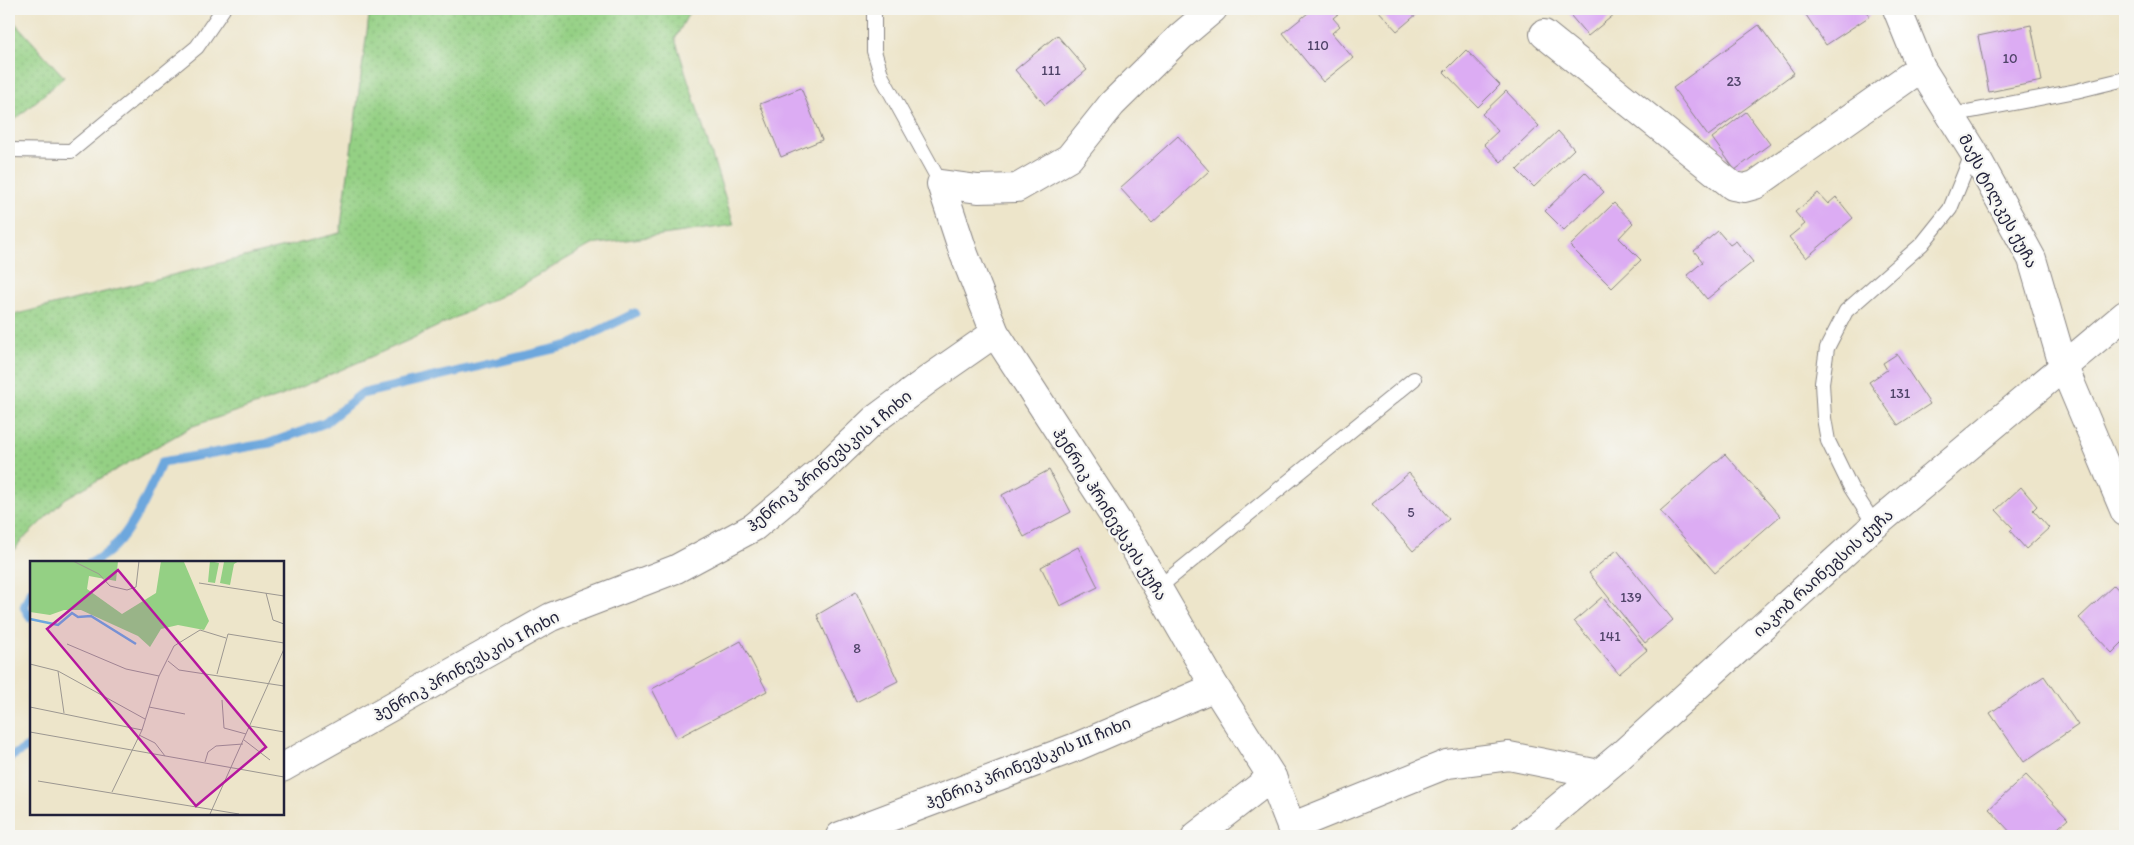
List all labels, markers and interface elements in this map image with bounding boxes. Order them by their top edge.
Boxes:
house number: 110 [1307,37,1329,54]
house number: 10 [2002,50,2018,67]
house number: 111 [1041,62,1061,79]
house number: 23 [1727,73,1742,90]
street label: მაქს ტილკეს ქუჩა [1954,131,2041,272]
house number: 131 [1890,385,1911,402]
street label: ჰენრიკ პრინევსკის I ჩიხი [743,386,915,536]
street label: ჰენრიკ ჰრინევსკის ქუჩა [1049,424,1171,604]
house number: 5 [1407,504,1415,521]
street label: იაკობ რაინეგსის ქუჩა [1749,505,1897,641]
inset map [30,561,284,815]
house number: 139 [1620,589,1642,606]
street label: ჰენრიკ პრინევსკის I ჩიხი [370,607,562,725]
house number: 141 [1599,628,1621,645]
house number: 8 [853,640,861,657]
street label: ჰენრიკ პრინევსკის III ჩიხი [922,713,1134,813]

